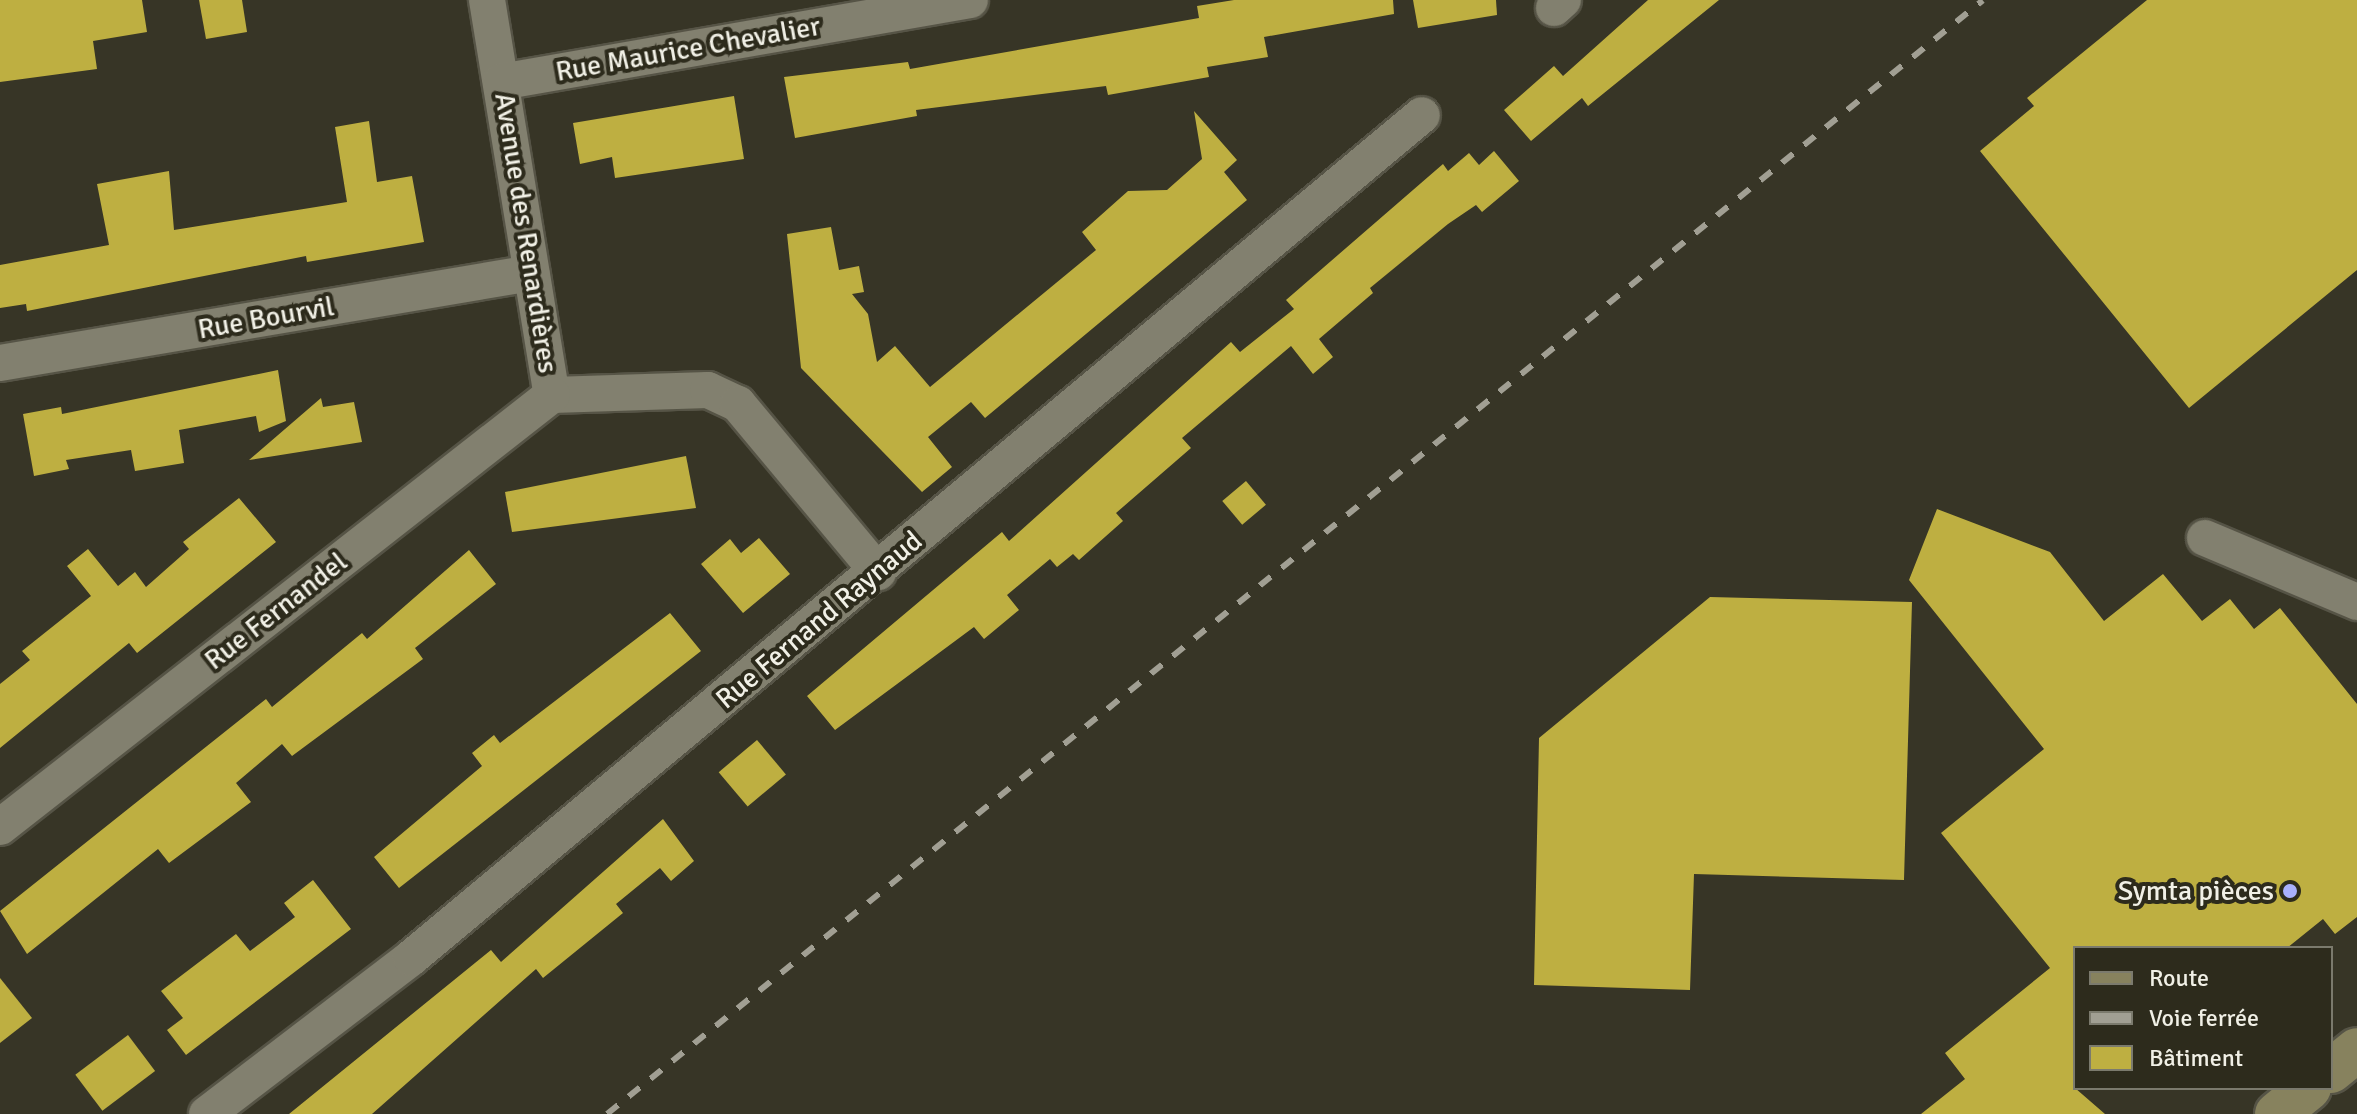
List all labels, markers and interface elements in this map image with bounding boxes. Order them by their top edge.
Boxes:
street label: Rue Maurice Chevalier [553,9,823,89]
street label: Avenue des Renardières [487,90,565,376]
street label: Rue Bourvil [195,289,337,347]
street label: Rue Fernand Raynaud [709,524,929,716]
street label: Rue Fernandel [198,545,354,677]
place label: Symta pièces [2118,874,2274,908]
marker: Symta pièces [2281,882,2299,900]
legend [2073,946,2333,1090]
text: Route [2149,963,2209,993]
text: Voie ferrée [2149,1003,2259,1033]
text: Bâtiment [2149,1043,2243,1073]

